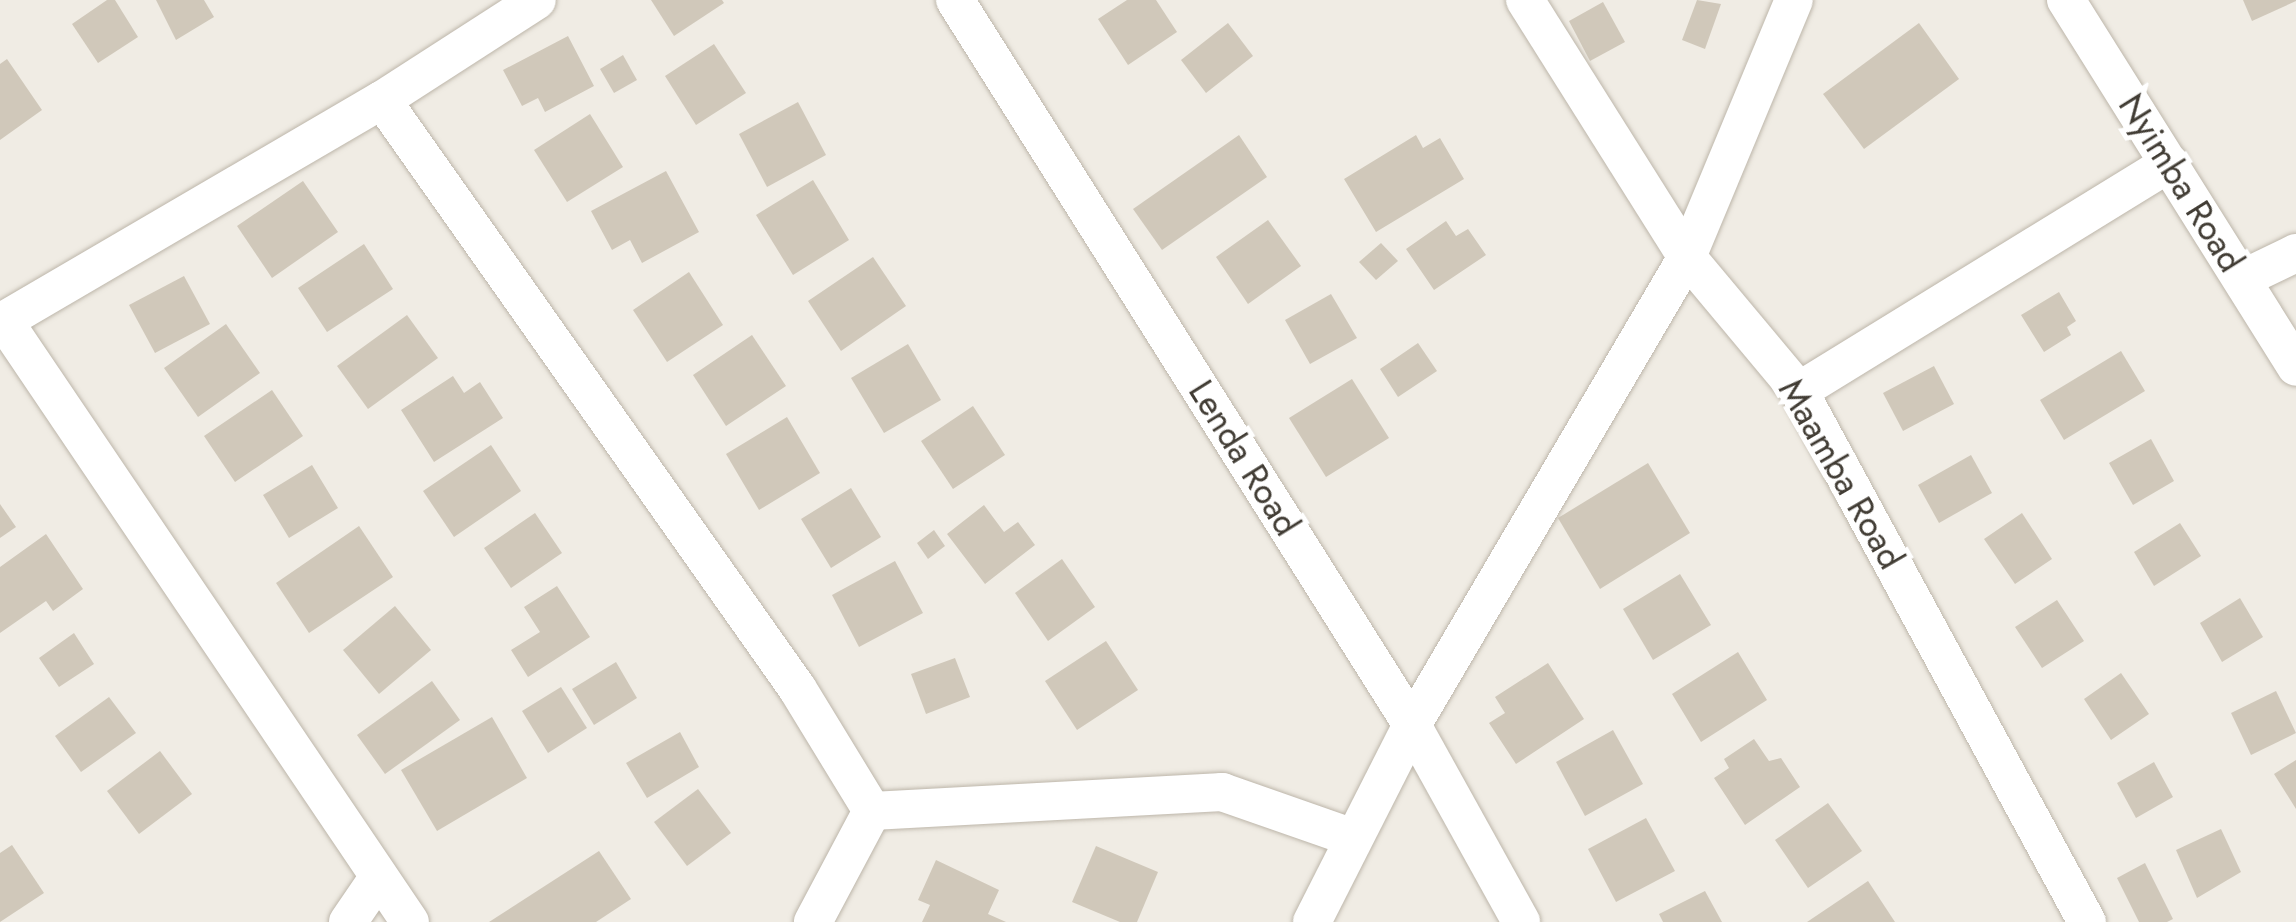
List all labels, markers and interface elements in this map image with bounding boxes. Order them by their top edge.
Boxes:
street label: Nyimba Road [2110,86,2252,280]
street label: Maamba Road [1770,372,1912,576]
street label: Lenda Road [1180,373,1308,543]

